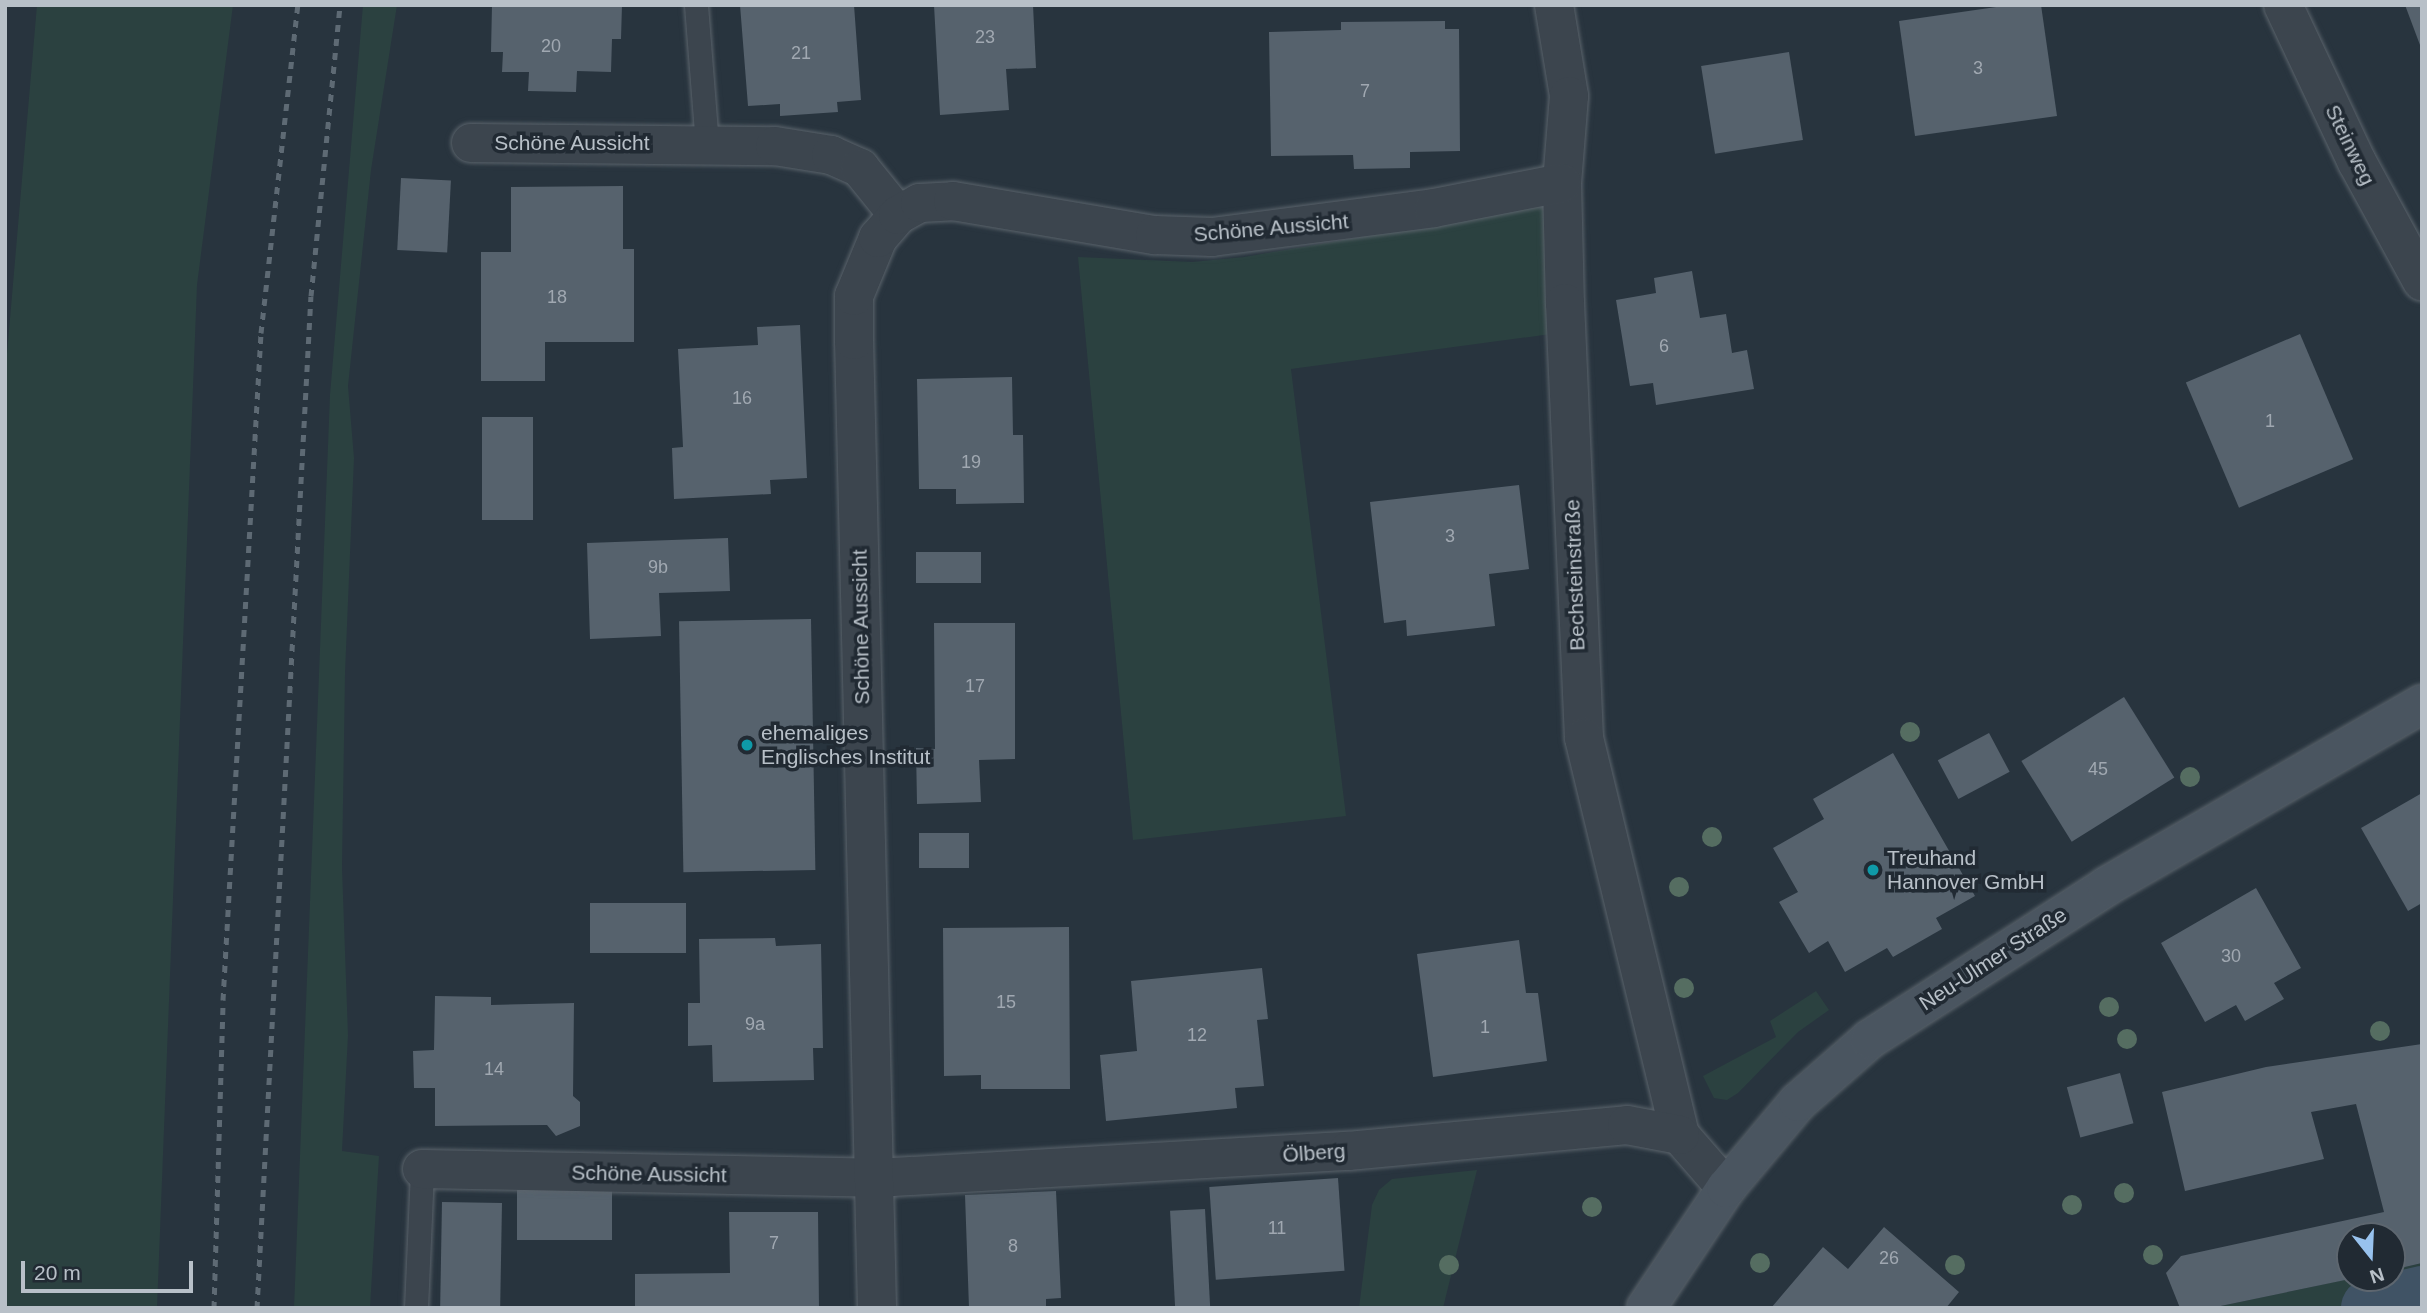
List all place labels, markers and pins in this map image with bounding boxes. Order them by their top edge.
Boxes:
place label: ehemaliges Englisches Institut [761,720,930,770]
marker: ehemaliges Englisches Institut [739,737,755,753]
place label: Treuhand Hannover GmbH [1887,845,2045,895]
marker: Treuhand Hannover GmbH [1865,862,1881,878]

